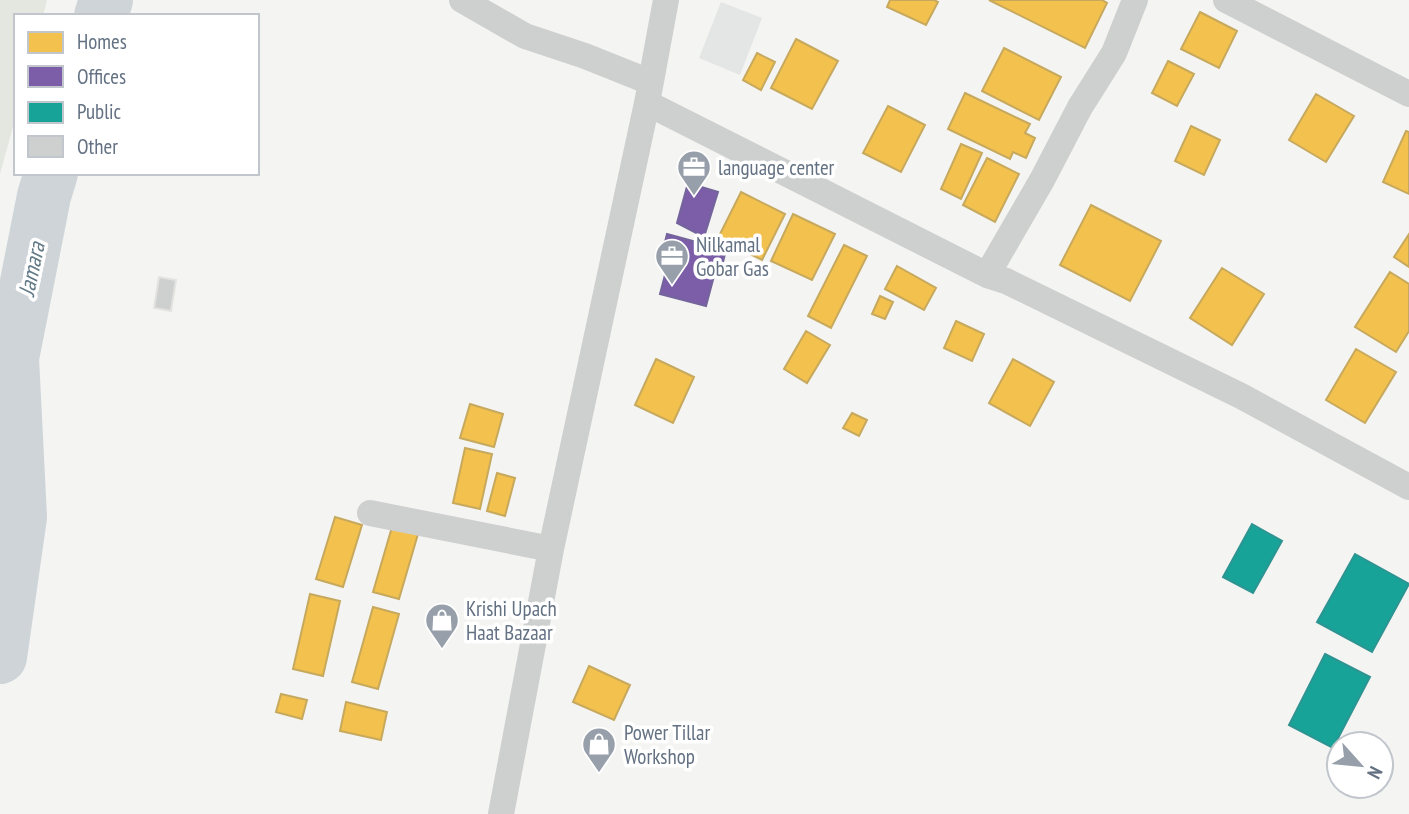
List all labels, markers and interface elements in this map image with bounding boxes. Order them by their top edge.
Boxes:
legend [14,14,259,175]
text: Homes [77,28,127,55]
text: Offices [77,63,126,90]
text: Public [77,98,122,125]
text: Other [77,133,118,160]
office icon: language center [675,148,713,197]
place label: language center [718,154,835,181]
place label: Nilkamal Gobar Gas [696,231,769,282]
office icon: Nilkamal Gobar Gas [653,237,691,286]
water label: Jamara [11,238,51,300]
place label: Krishi Upach Haat Bazaar [466,595,557,646]
shop icon: Krishi Upach Haat Bazaar [423,601,461,650]
place label: Power Tillar Workshop [624,719,710,770]
shop icon: Power Tillar Workshop [580,725,618,774]
north arrow [1325,730,1395,800]
text: N [1362,763,1388,783]

